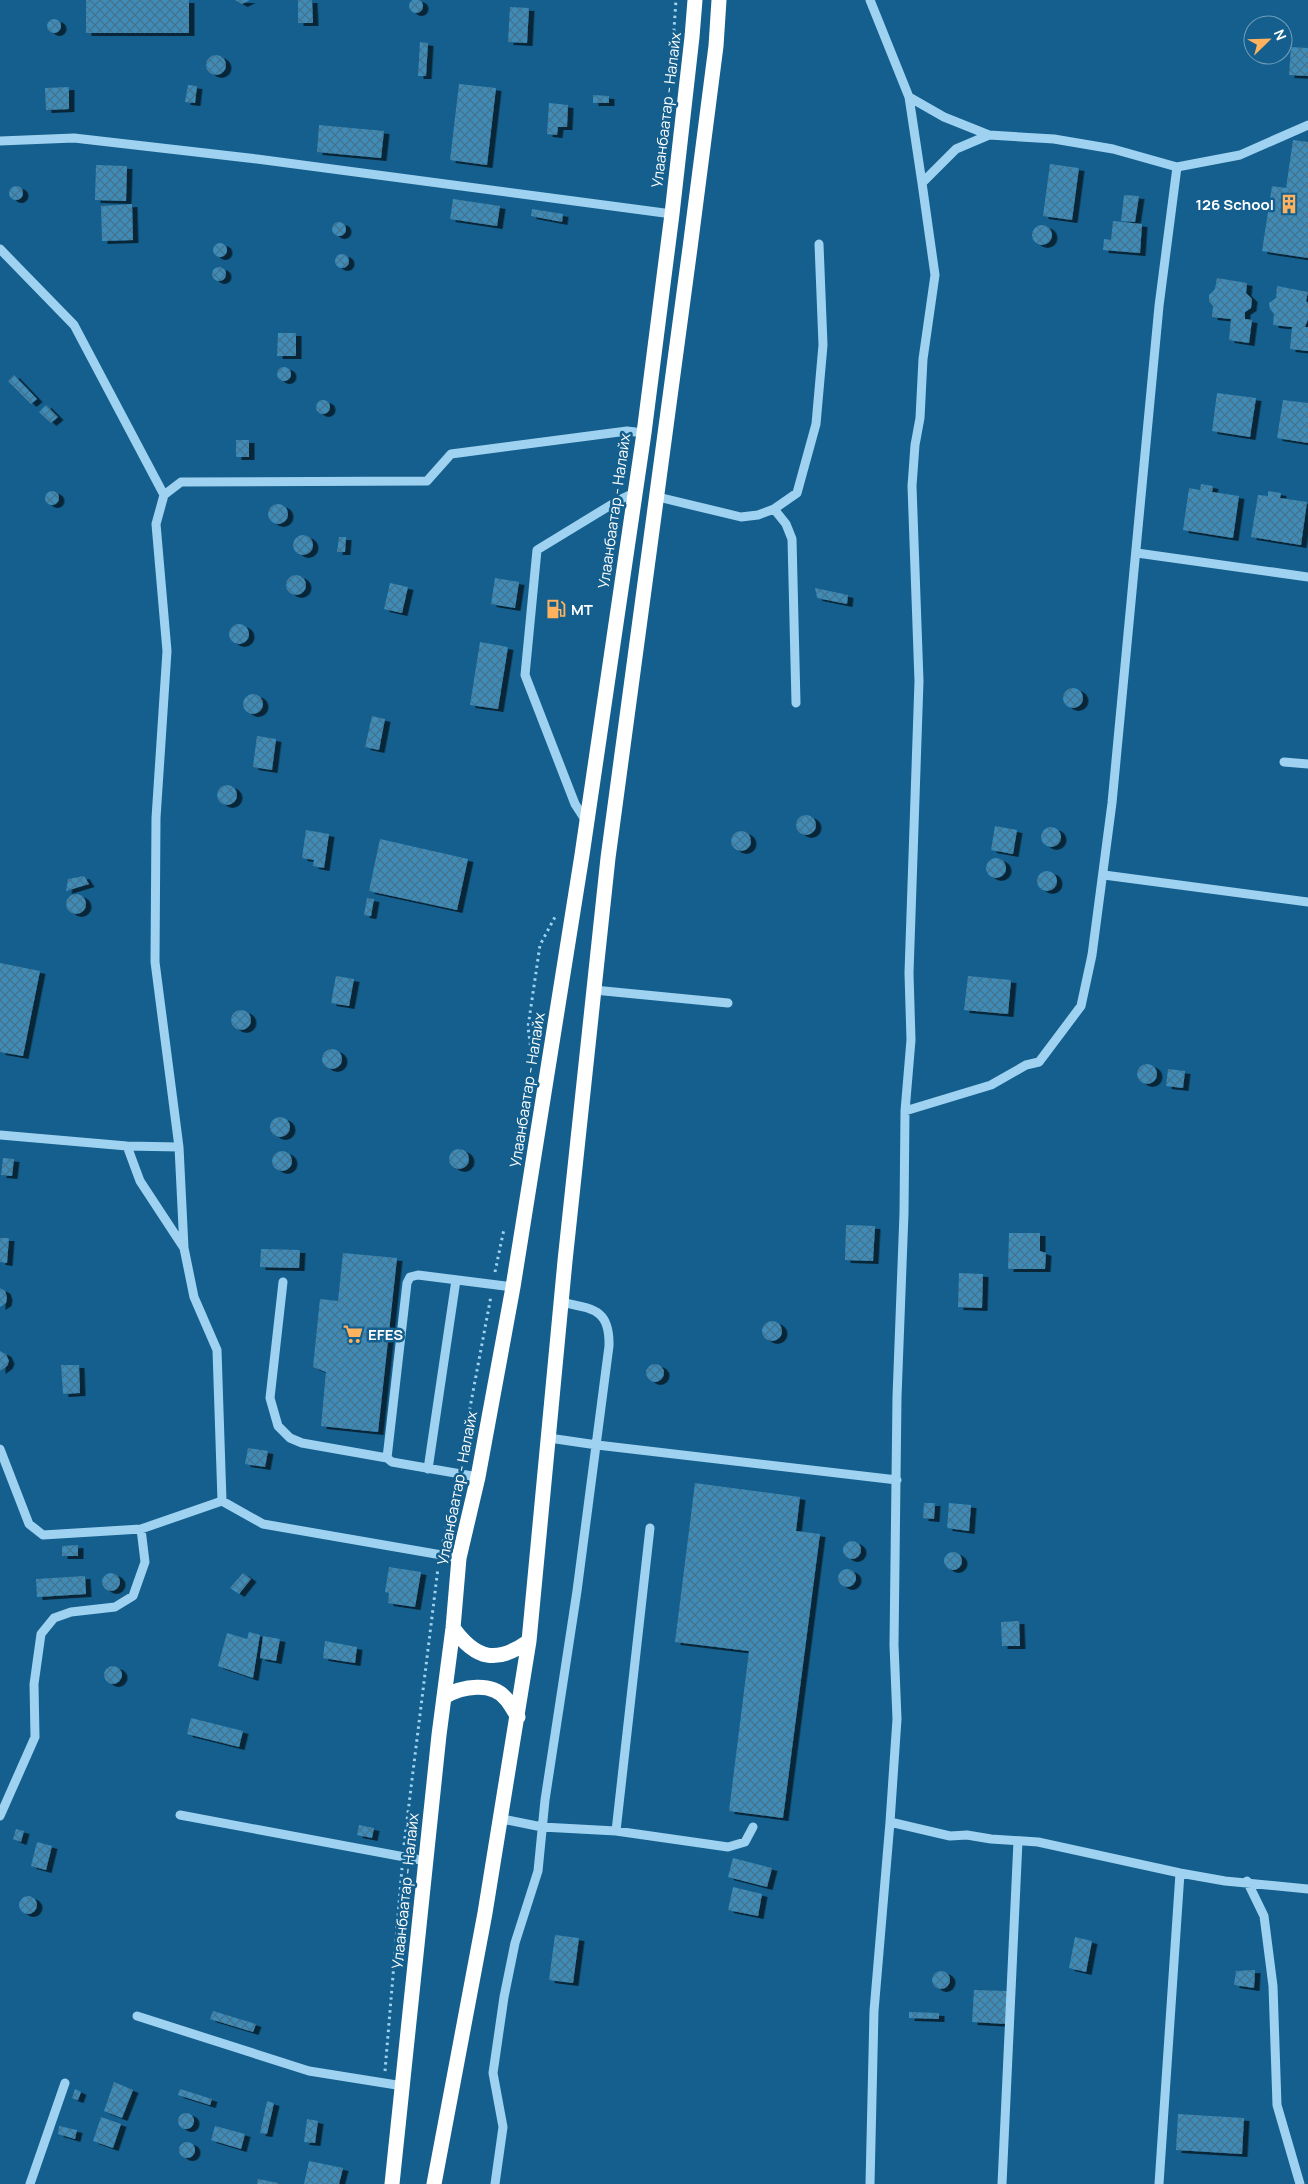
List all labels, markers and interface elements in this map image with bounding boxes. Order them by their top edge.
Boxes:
north arrow [1243,15,1293,65]
text: N [1270,26,1291,43]
street label: Улаанбаатар - Налайх [646,31,686,189]
building icon: 126 School [1278,193,1300,215]
place label: 126 School [1196,194,1274,215]
street label: Улаанбаатар - Налайх [593,432,635,590]
fuel station icon: MT [545,598,567,620]
place label: MT [571,599,593,620]
street label: Улаанбаатар - Налайх [504,1011,550,1169]
supermarket icon: EFES [342,1323,364,1345]
place label: EFES [368,1324,403,1345]
street label: Улаанбаатар - Налайх [432,1409,482,1567]
street label: Улаанбаатар - Налайх [386,1812,424,1970]

